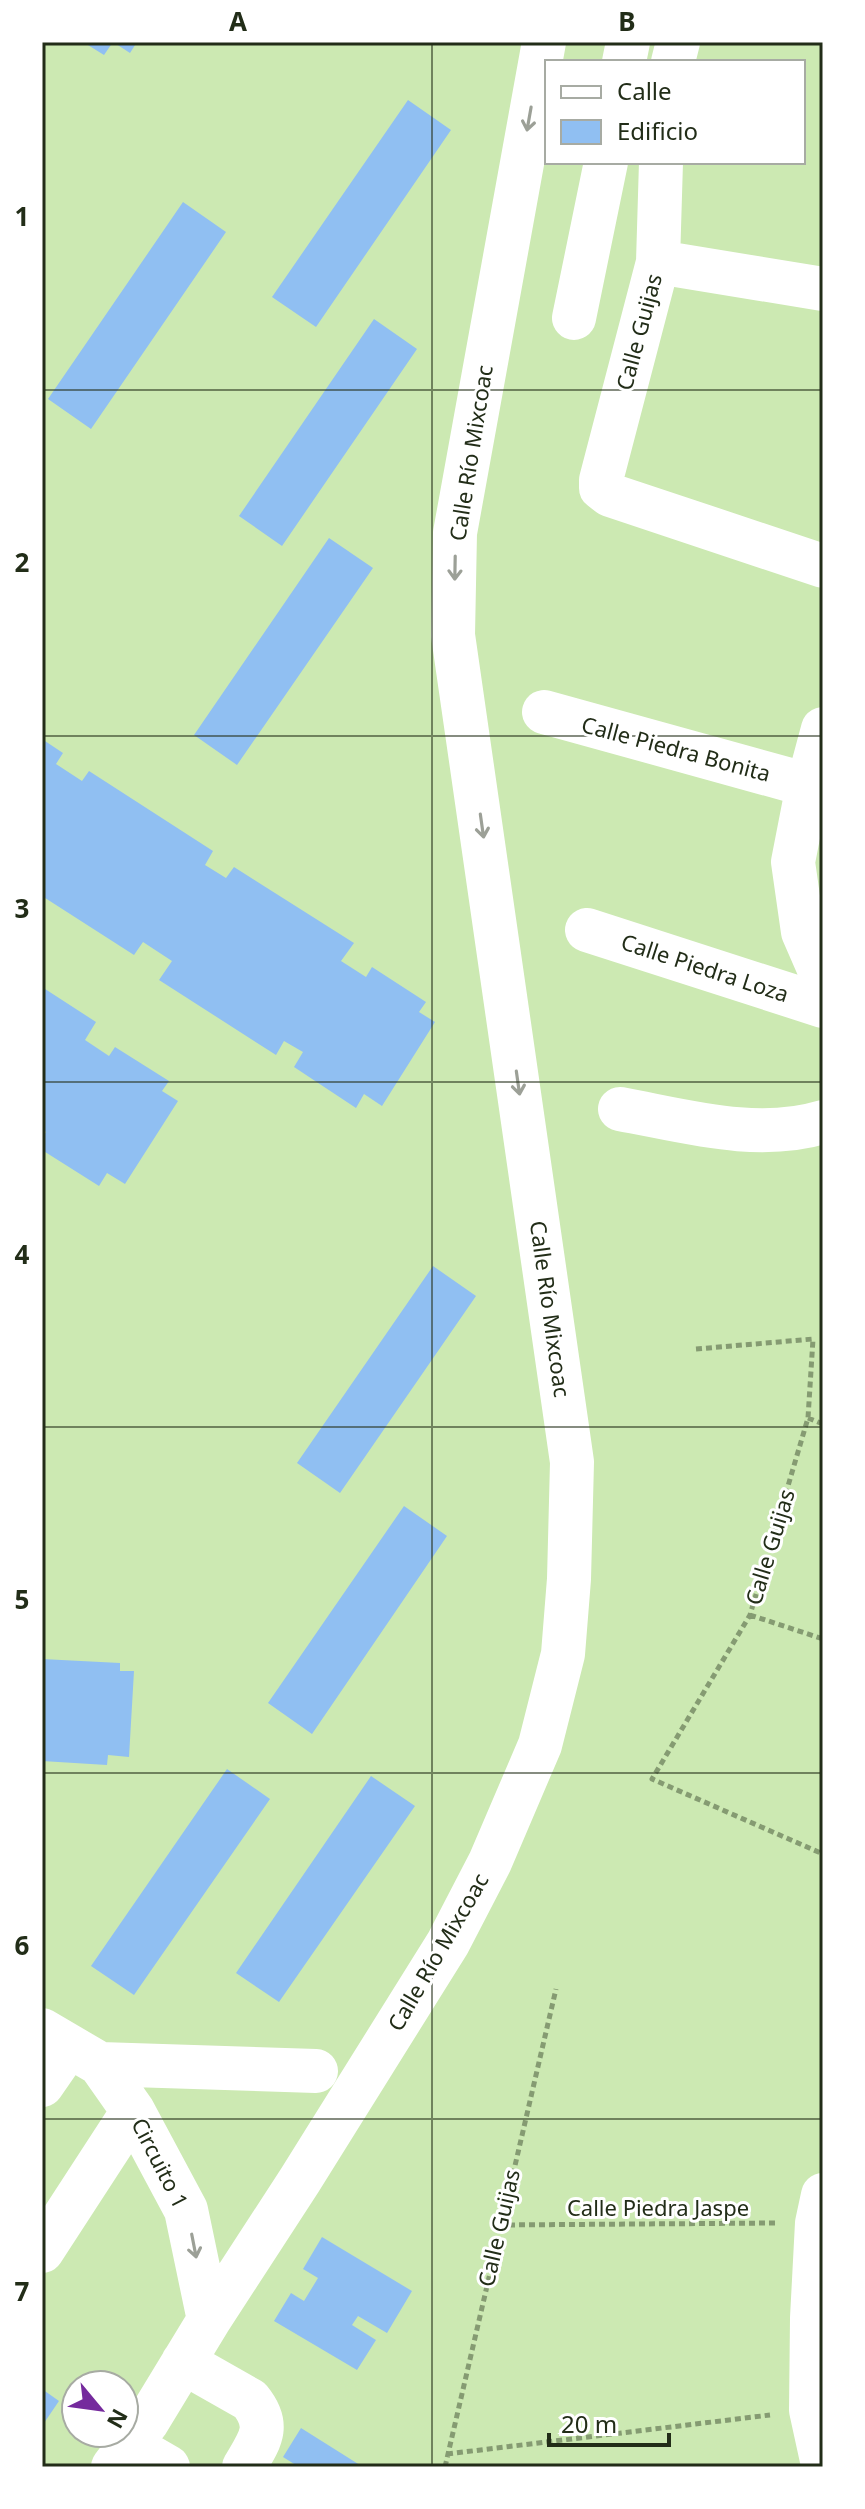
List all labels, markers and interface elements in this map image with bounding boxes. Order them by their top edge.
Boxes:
text: A [229,3,247,39]
text: B [618,3,636,39]
legend [545,60,805,164]
text: Calle [617,74,672,107]
one-way arrow [521,105,536,131]
text: Edificio [617,114,698,147]
text: 1 [15,198,29,234]
street label: Calle Guijas [608,270,668,393]
street label: Calle Río Mixcoac [441,363,499,543]
text: 2 [15,544,30,580]
one-way arrow [447,554,462,581]
street label: Calle Piedra Bonita [578,708,774,788]
one-way arrow [475,813,490,838]
text: 3 [15,890,29,926]
street label: Calle Piedra Loza [618,926,793,1008]
one-way arrow [511,1070,526,1096]
street label: Calle Río Mixcoac [524,1219,578,1399]
text: 4 [15,1236,30,1272]
street label: Calle Guijas [737,1485,801,1608]
text: 5 [15,1581,29,1617]
street label: Calle Río Mixcoac [380,1867,495,2036]
text: 6 [15,1927,30,1963]
street label: Circuito 1 [125,2112,196,2213]
street label: Calle Guijas [470,2166,526,2289]
street label: Calle Piedra Jaspe [567,2192,749,2222]
one-way arrow [187,2233,202,2258]
text: 7 [15,2273,30,2309]
north arrow [60,2369,140,2449]
scale bar [549,2397,669,2447]
text: N [101,2404,136,2434]
text: 20 m [561,2407,617,2440]

